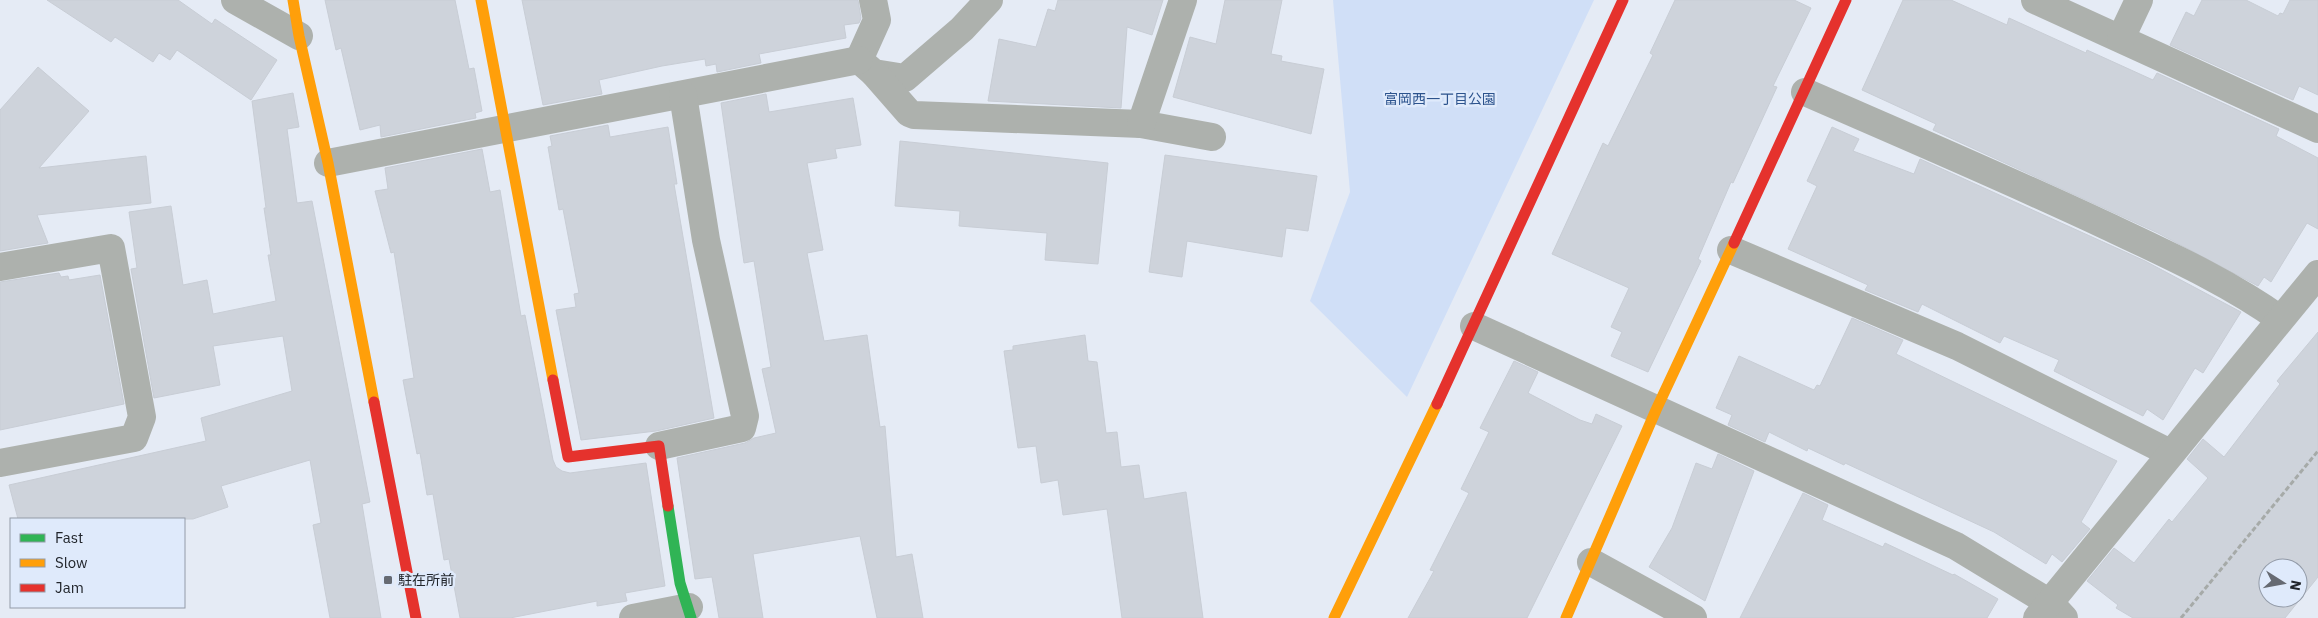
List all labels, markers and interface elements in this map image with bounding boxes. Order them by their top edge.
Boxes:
park label: 富岡西一丁目公園 [1384,90,1496,108]
legend [10,518,185,608]
text: Fast [55,528,83,547]
text: Slow [55,553,88,572]
north arrow [2258,558,2308,608]
place label: 駐在所前 [398,571,454,589]
marker: 駐在所前 [382,574,394,586]
text: Jam [55,578,84,597]
text: N [2286,579,2306,592]

